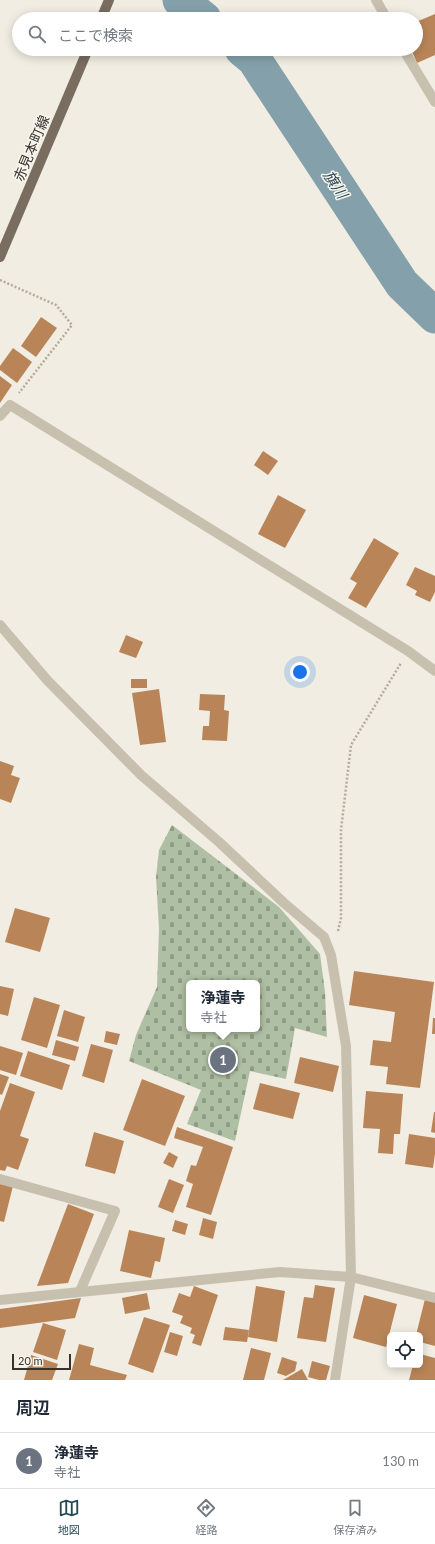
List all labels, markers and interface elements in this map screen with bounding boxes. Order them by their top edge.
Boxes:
search box [12,12,423,56]
icon: search [26,23,48,45]
text: ここで検索 [58,26,133,44]
street label: 赤見本町線 [10,112,52,184]
water label: 旗川 [320,167,353,203]
your location [290,662,310,682]
popup [186,980,260,1032]
text: 浄蓮寺 [200,988,246,1006]
text: 寺社 [200,1009,227,1025]
pin: 1 [210,1045,236,1075]
map controls [387,1332,423,1368]
button: locate [387,1332,423,1368]
scale bar [12,1352,71,1371]
text: 20 m [18,1354,43,1367]
text: 周辺 [16,1397,50,1418]
text: 浄蓮寺 [54,1443,99,1461]
text: 1 [25,1453,33,1469]
text: 130 m [382,1453,419,1469]
text: 寺社 [54,1464,80,1480]
tab: 地図 [58,1497,80,1537]
tab: 経路 [195,1497,217,1537]
tab: 保存済み [333,1497,377,1537]

